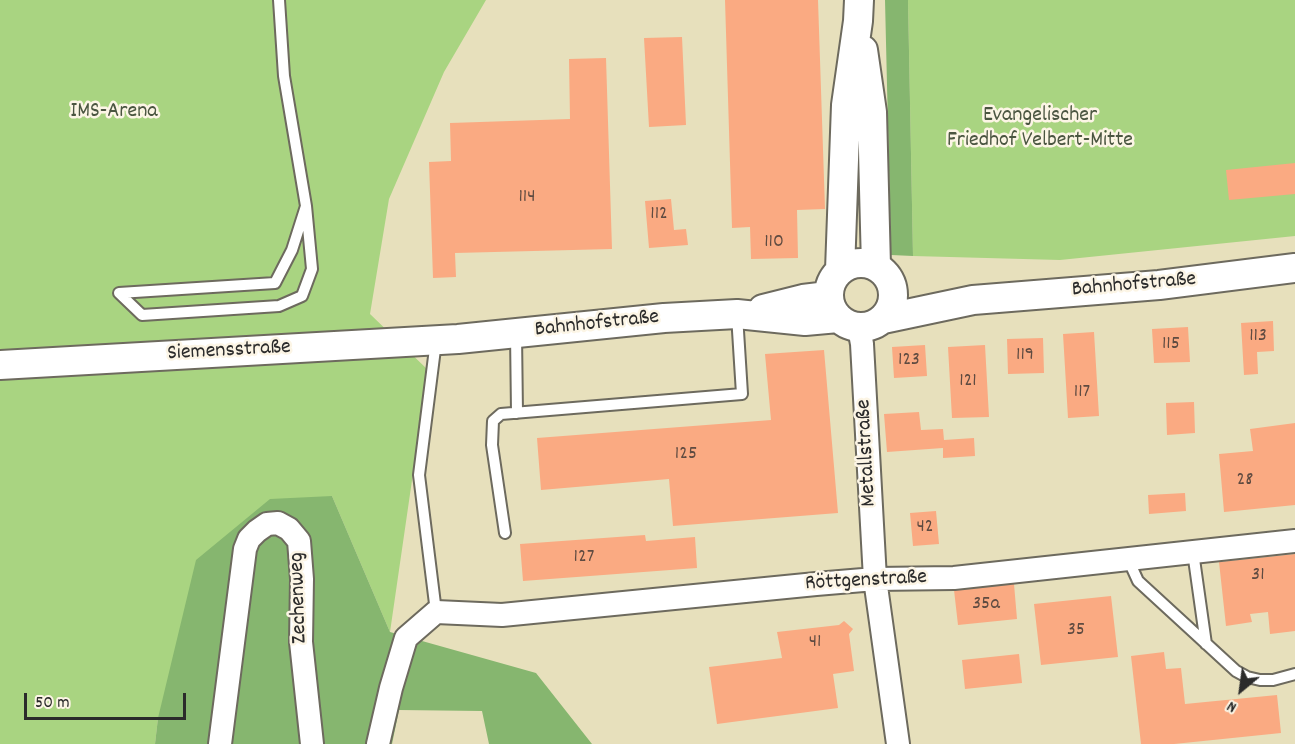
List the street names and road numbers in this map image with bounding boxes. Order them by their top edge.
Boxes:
street label: Bahnhofstraße [1071,267,1197,305]
street label: Bahnhofstraße [534,305,660,345]
street label: Siemensstraße [167,336,291,368]
street label: Metallstraße [852,399,884,507]
street label: Zechenweg [285,552,315,644]
street label: Röttgenstraße [804,566,928,598]

